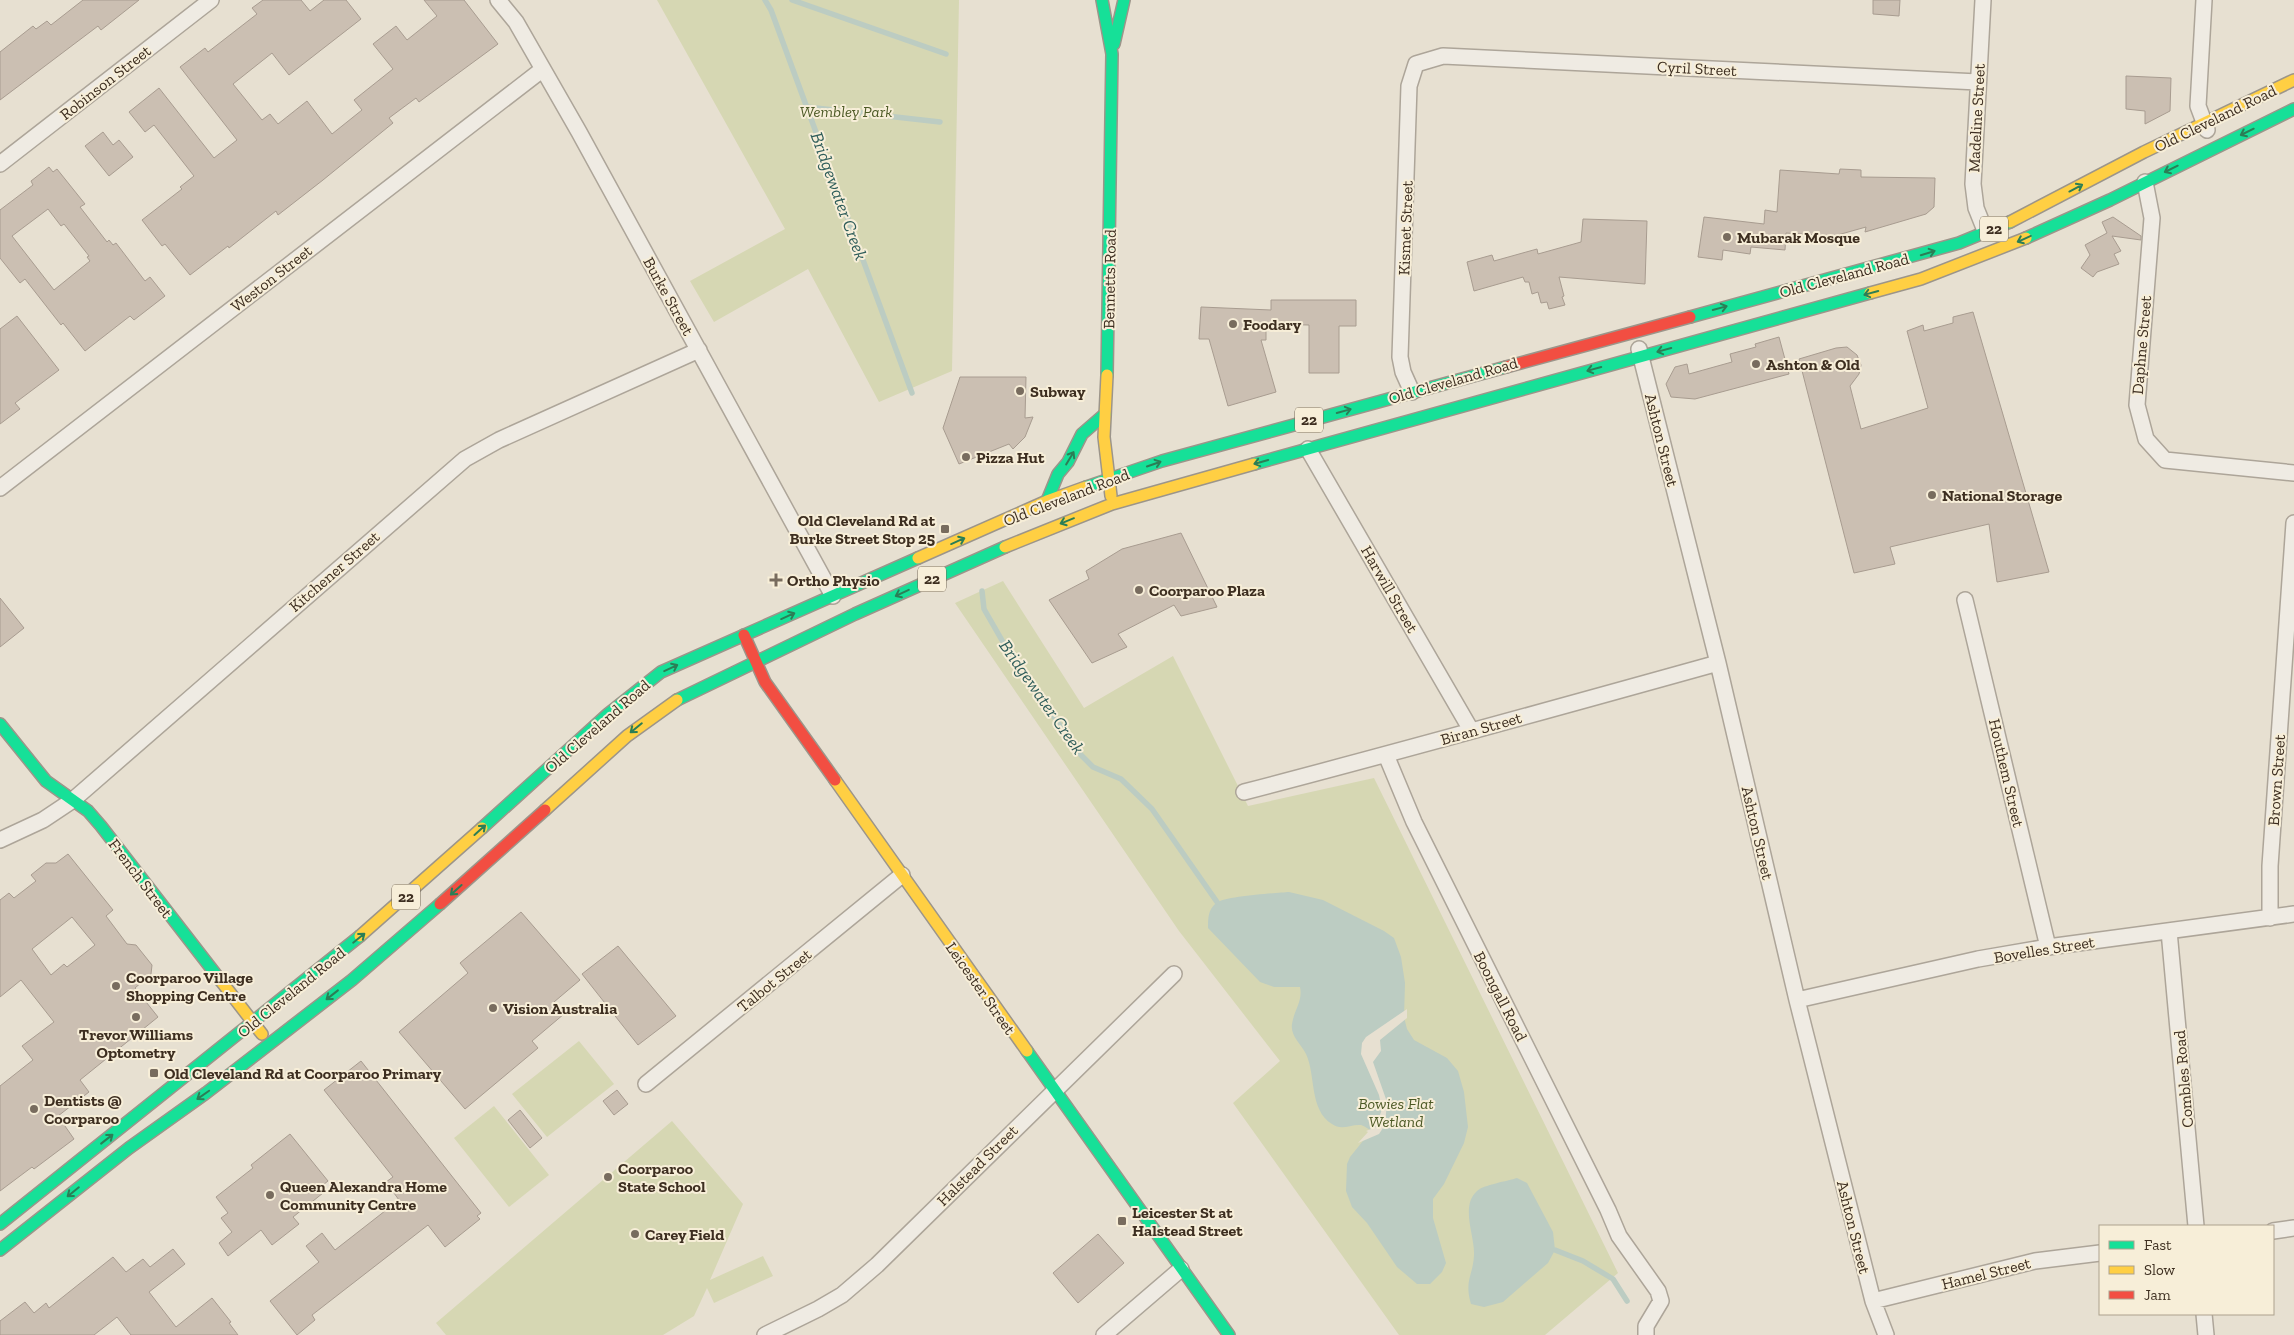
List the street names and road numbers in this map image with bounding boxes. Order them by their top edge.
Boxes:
street label: Robinson Street [56,41,155,124]
street label: Cyril Street [1657,57,1737,80]
street label: Madeline Street [1964,63,1989,173]
street label: Old Cleveland Road [2151,81,2279,156]
street label: Kismet Street [1394,180,1417,276]
road number: 22 [1980,216,2008,242]
street label: Bennetts Road [1099,229,1120,329]
street label: Weston Street [227,241,316,316]
street label: Old Cleveland Road [1777,249,1911,302]
street label: Burke Street [639,254,698,339]
street label: Daphne Street [2128,295,2155,395]
street label: Old Cleveland Road [1386,353,1520,408]
street label: Ashton Street [1641,392,1682,489]
road number: 22 [1295,408,1323,432]
street label: Old Cleveland Road [1001,465,1132,530]
street label: Kitchener Street [285,527,383,616]
street label: Harwill Street [1357,542,1422,636]
road number: 22 [918,566,946,592]
street label: Old Cleveland Road [541,675,654,777]
street label: Biran Street [1438,708,1524,749]
street label: Houthem Street [1985,717,2028,829]
street label: Brown Street [2264,734,2289,826]
street label: Ashton Street [1738,784,1778,882]
street label: French Street [105,835,177,922]
road number: 22 [392,884,420,910]
street label: Bovelles Street [1992,932,2096,967]
street label: Leicester Street [942,938,1019,1038]
street label: Old Cleveland Road [234,943,349,1042]
street label: Talbot Street [733,945,815,1016]
street label: Boongall Road [1470,948,1531,1045]
street label: Combles Road [2170,1029,2197,1128]
street label: Halstead Street [933,1121,1022,1210]
street label: Ashton Street [1833,1179,1874,1276]
street label: Hamel Street [1940,1253,2033,1294]

